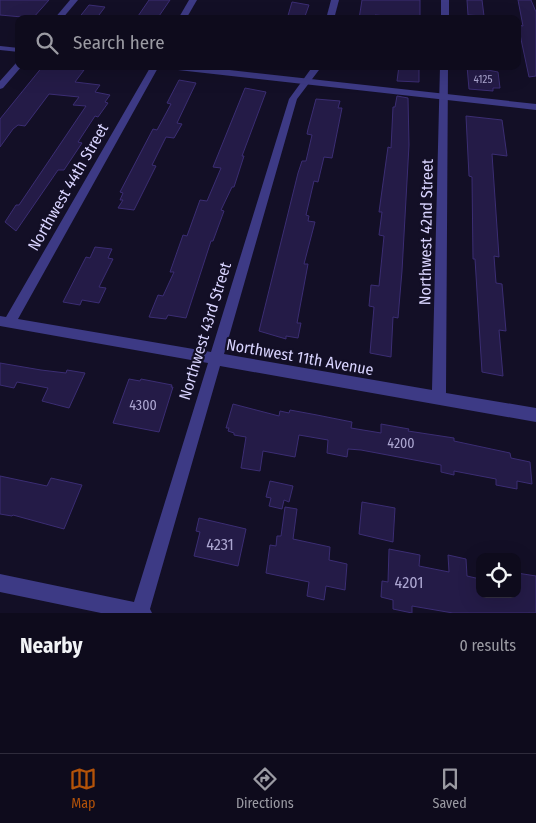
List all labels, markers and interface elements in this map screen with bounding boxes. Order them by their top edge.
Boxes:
search box [15,15,521,70]
icon: search [33,29,61,57]
text: Search here [73,31,165,54]
house number: 4125 [474,73,492,86]
street label: Northwest 44th Street [24,119,113,254]
street label: Northwest 42nd Street [415,158,437,305]
street label: Northwest 43rd Street [175,259,235,402]
street label: Northwest 11th Avenue [225,335,375,379]
house number: 4300 [129,397,157,414]
house number: 4200 [387,435,415,452]
house number: 4231 [206,535,234,554]
map controls [476,553,521,598]
button: locate [476,553,521,598]
house number: 4201 [395,573,423,592]
text: Nearby [20,633,82,659]
text: 0 results [459,636,516,655]
tab: Map [69,765,97,812]
tab: Directions [236,765,294,812]
tab: Saved [432,765,467,812]

